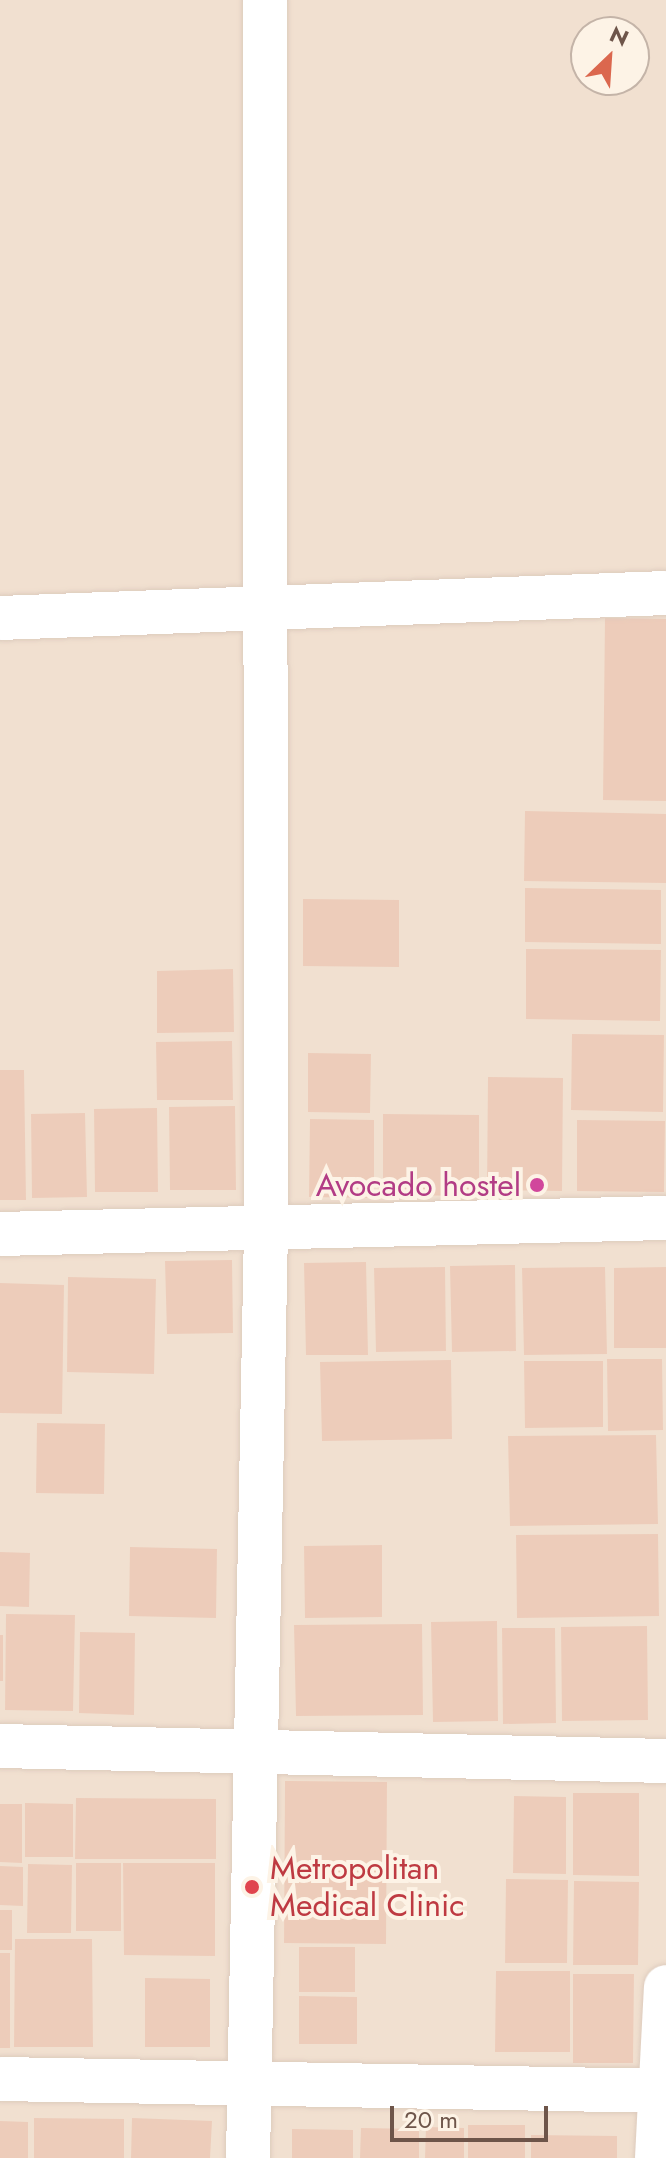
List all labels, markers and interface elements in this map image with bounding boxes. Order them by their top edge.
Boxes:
north arrow [570,16,650,96]
text: N [605,18,634,54]
place label: Avocado hostel [316,1166,521,1204]
marker: Avocado hostel [528,1176,546,1194]
place label: Metropolitan Medical Clinic [270,1850,465,1925]
marker: Metropolitan Medical Clinic [241,1876,263,1898]
scale bar [394,2090,552,2140]
text: 20 m [404,2102,458,2137]

